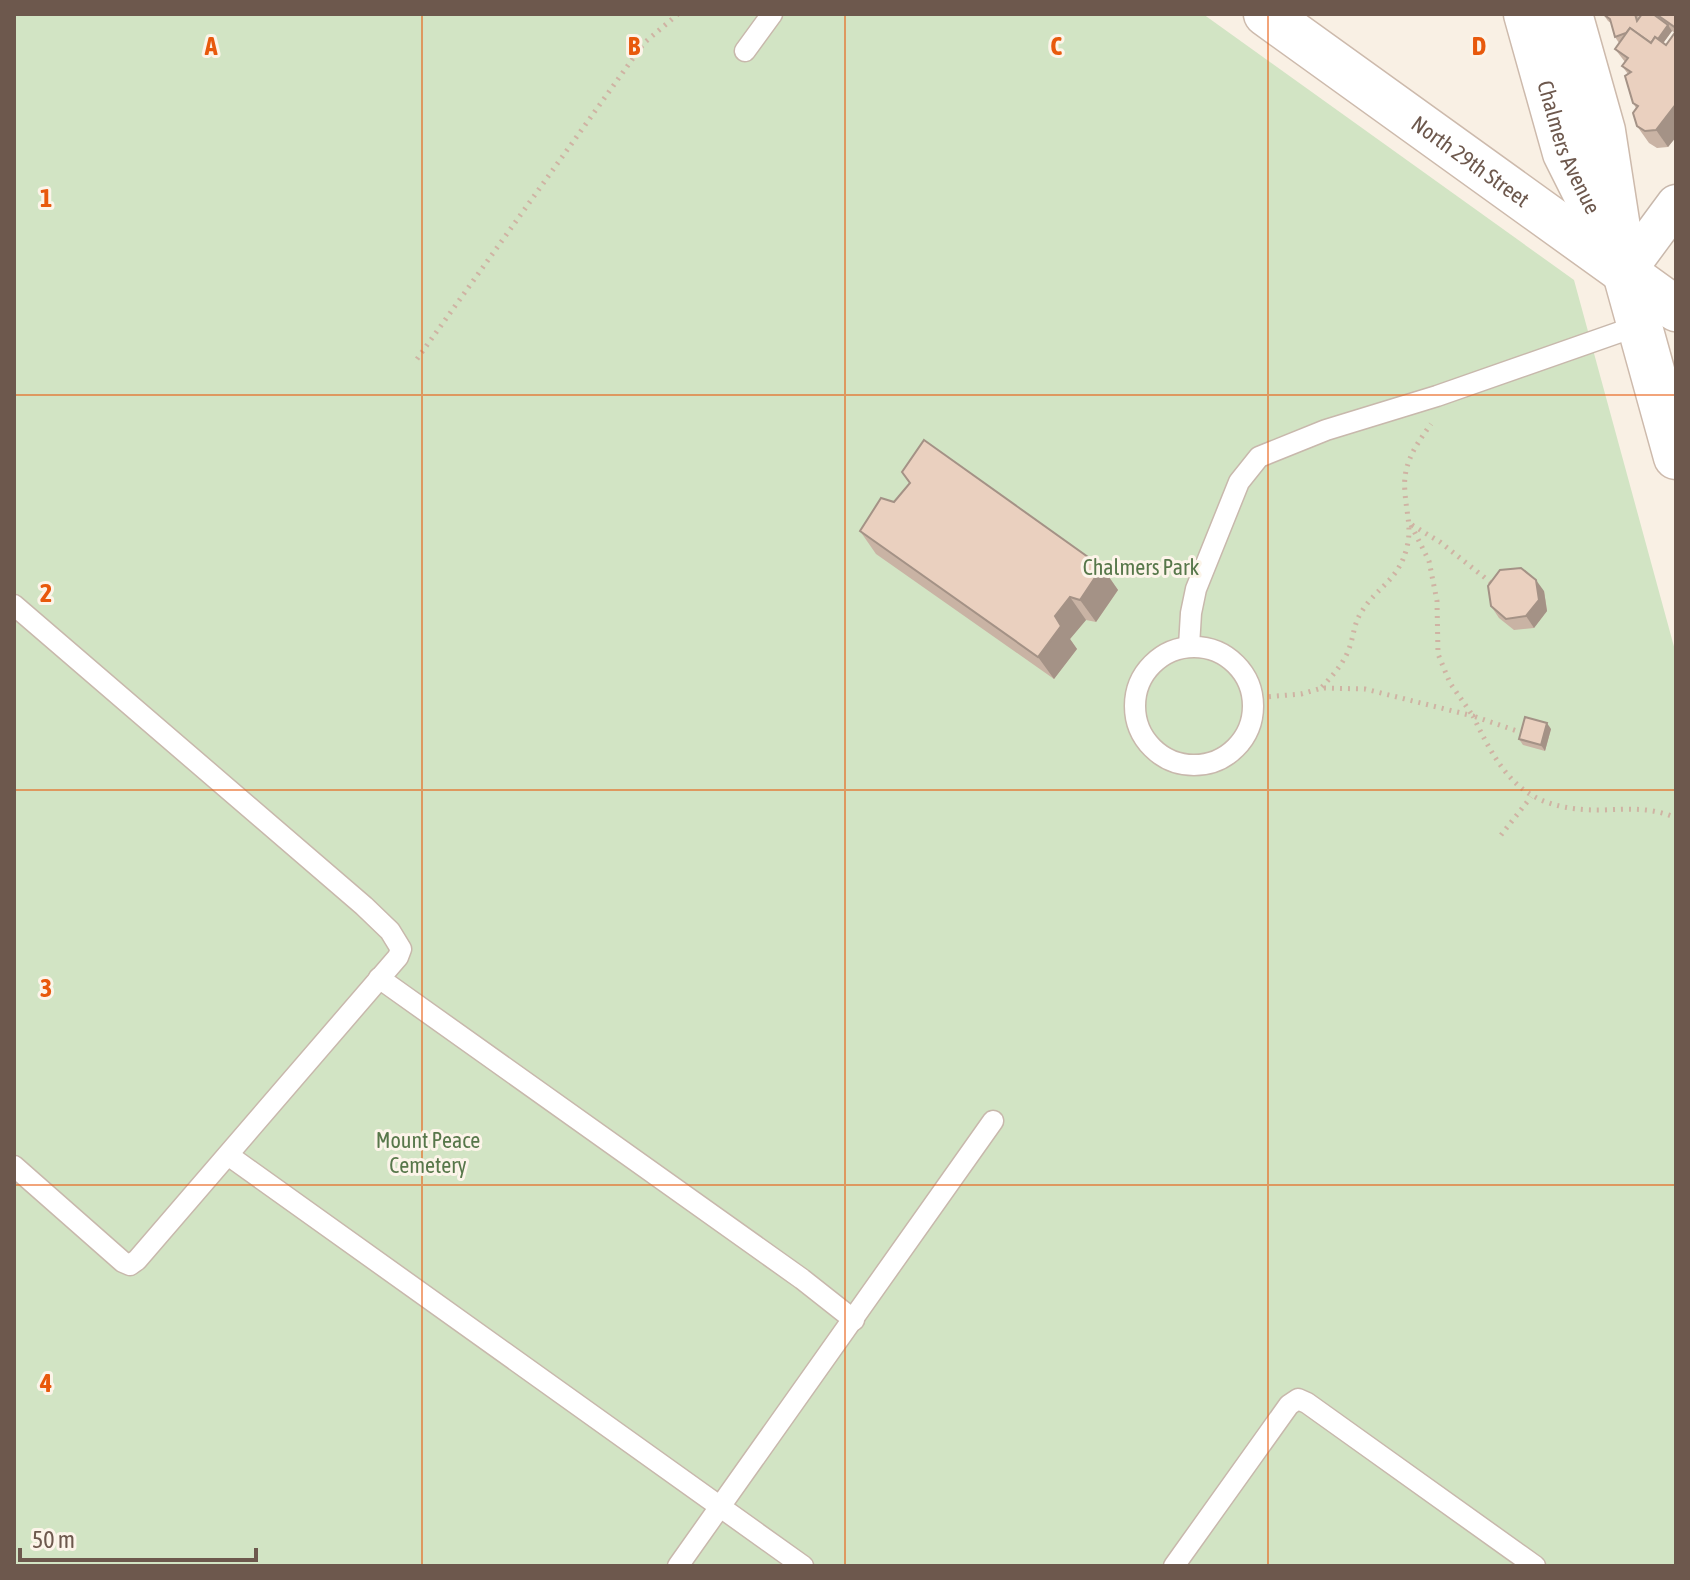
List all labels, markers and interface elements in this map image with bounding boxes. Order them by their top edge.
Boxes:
text: A [204,31,218,61]
text: B [628,31,641,61]
text: C [1050,31,1062,61]
text: D [1472,31,1486,61]
street label: Chalmers Avenue [1532,78,1606,218]
street label: North 29th Street [1407,110,1534,212]
text: 1 [40,183,52,213]
park label: Chalmers Park [1083,554,1200,580]
text: 2 [40,578,52,608]
text: 3 [40,973,52,1003]
park label: Mount Peace Cemetery [376,1127,480,1178]
text: 4 [39,1368,52,1398]
scale bar [20,1512,256,1562]
text: 50 m [32,1526,75,1553]

